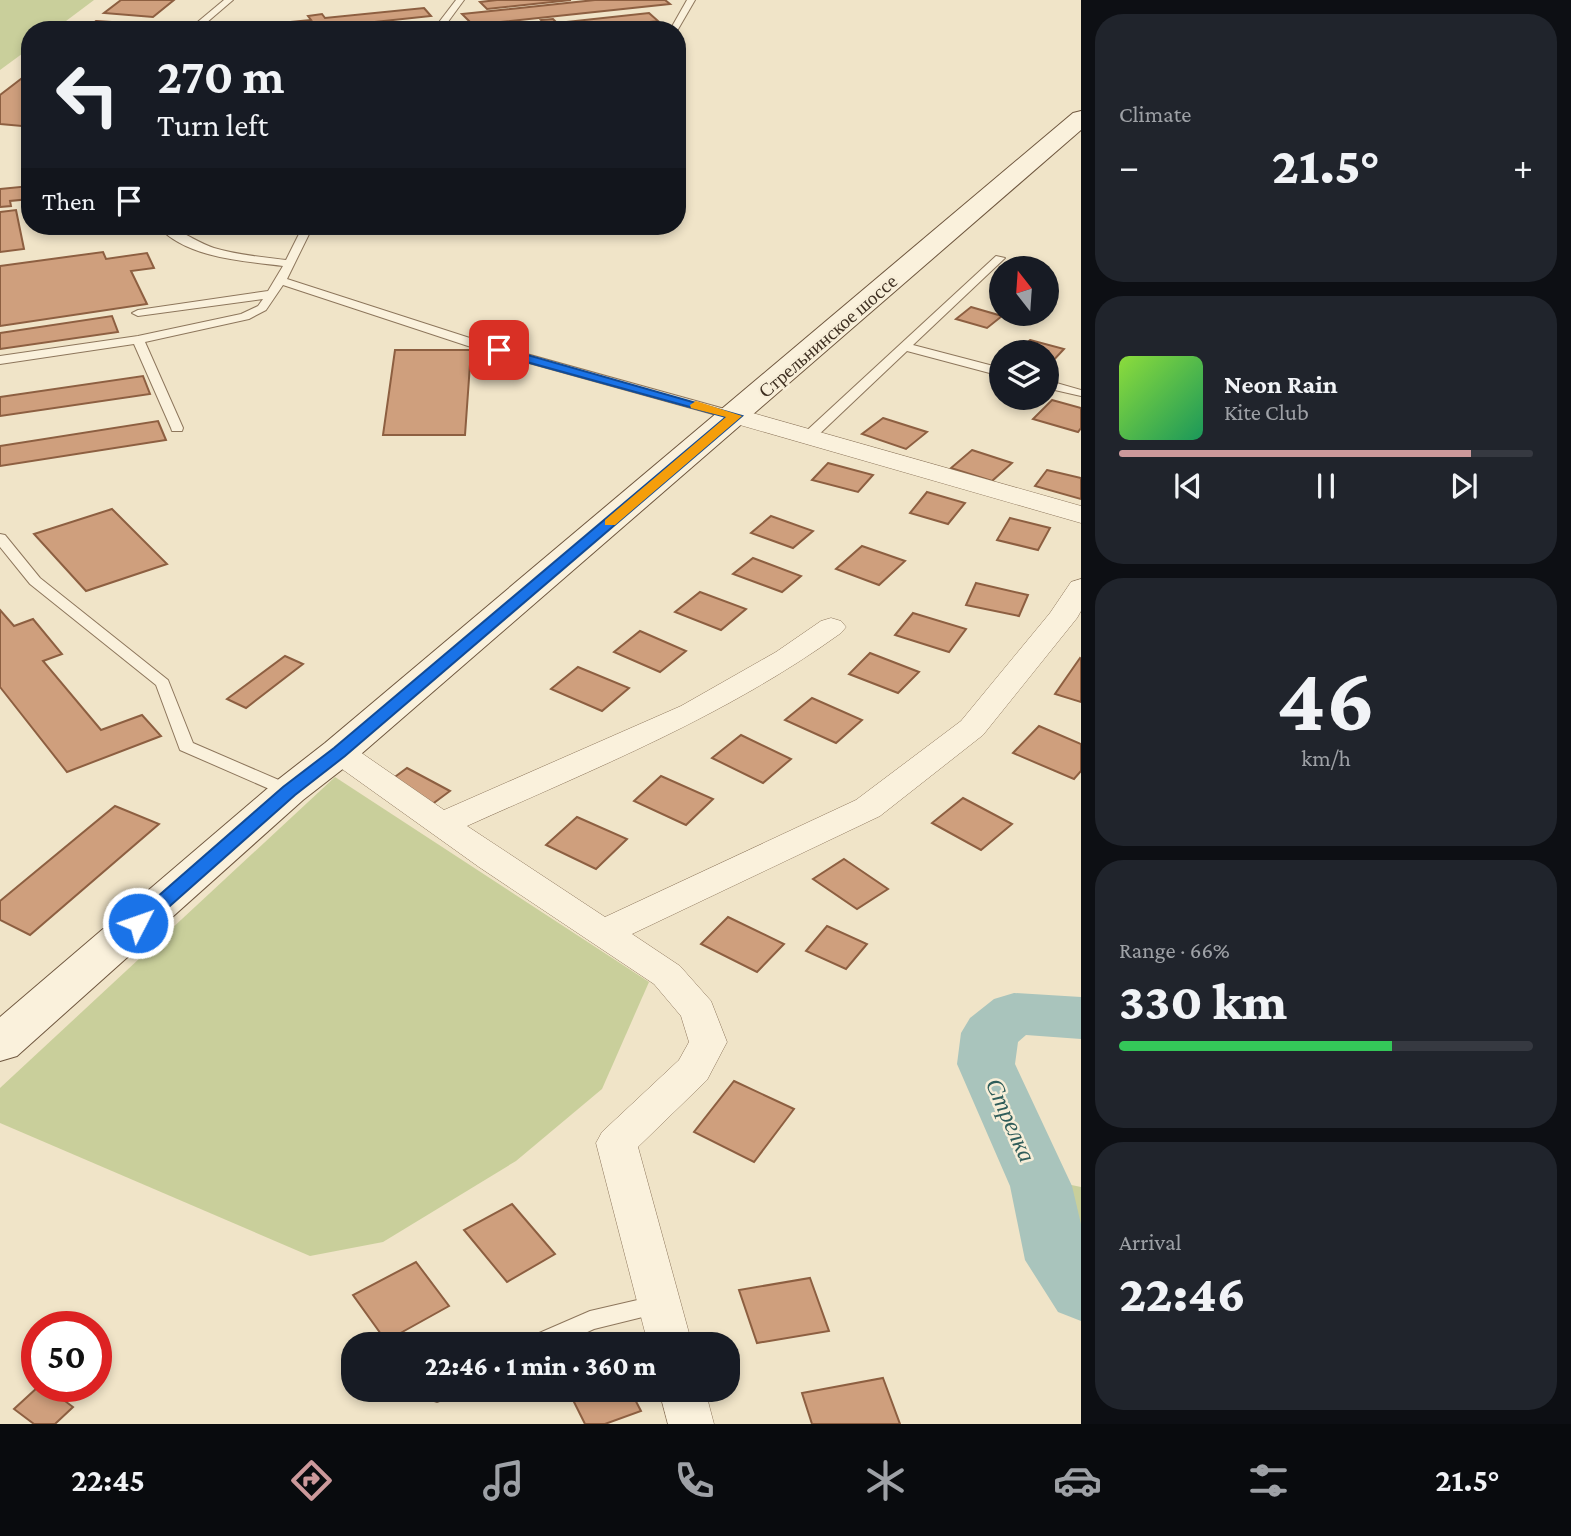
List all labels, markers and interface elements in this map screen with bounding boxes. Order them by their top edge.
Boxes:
icon: left [42,49,133,140]
text: 270 m [157,49,285,104]
text: Climate [1119,101,1191,127]
text: Turn left [157,107,268,143]
text: 21.5° [1272,136,1380,194]
text: − [1119,145,1139,187]
text: + [1513,145,1533,187]
icon: arrive [110,182,148,220]
text: Then [42,187,96,216]
north arrow [989,256,1059,326]
map controls [989,256,1059,410]
street label: Стрельнинское шоссе [755,270,901,402]
pin [469,320,529,380]
icon: arrive [480,331,518,369]
button: layers [989,340,1059,410]
text: Neon Rain [1224,370,1338,399]
text: Kite Club [1224,399,1309,425]
icon: previous [1169,467,1207,505]
icon: pause [1307,467,1345,505]
icon: next [1445,467,1483,505]
text: 46 [1277,648,1375,750]
text: km/h [1301,745,1351,771]
position arrow [101,886,175,960]
text: Range · 66% [1119,937,1230,963]
text: 330 km [1119,972,1287,1030]
water label: Стрелка [981,1074,1041,1166]
text: Arrival [1119,1229,1182,1255]
text: 22:46 [1119,1264,1246,1322]
speed limit sign: 50 [21,1311,112,1402]
text: 22:46 · 1 min · 360 m [425,1352,656,1381]
icon: directions [287,1456,336,1505]
icon: music [479,1456,528,1505]
icon: phone [670,1456,719,1505]
icon: climate [861,1456,910,1505]
icon: car [1053,1456,1102,1505]
icon: filters [1244,1456,1293,1505]
text: 22:45 [71,1462,145,1498]
text: 21.5° [1435,1462,1500,1498]

